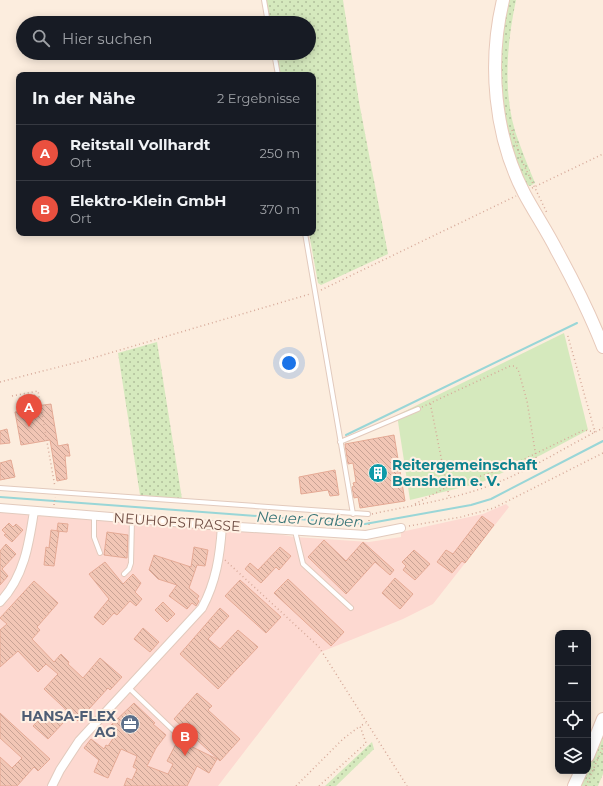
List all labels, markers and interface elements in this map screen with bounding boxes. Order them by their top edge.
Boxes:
search box [16,16,316,60]
icon: search [30,27,52,49]
text: Hier suchen [62,29,152,48]
text: In der Nähe [32,88,136,108]
text: 2 Ergebnisse [217,90,300,106]
text: Reitstall Vollhardt [70,135,210,154]
text: A [40,145,50,161]
text: 250 m [259,145,300,161]
text: Ort [70,154,92,170]
text: Elektro-Klein GmbH [70,191,226,210]
text: B [40,201,50,217]
text: 370 m [260,201,300,217]
text: Ort [70,210,92,226]
your location [279,353,299,373]
pin: A [16,394,42,427]
place label: Reitergemeinschaft Bensheim e. V. [392,456,538,490]
building icon: Reitergemeinschaft Bensheim e. V. [367,462,389,484]
water label: Neuer Graben [256,507,364,531]
street label: NEUHOFSTRASSE [113,509,241,535]
map controls [555,630,591,774]
button: + [555,630,591,666]
button: − [555,666,591,702]
button: locate [555,702,591,738]
place label: HANSA-FLEX AG [21,707,116,741]
office icon: HANSA-FLEX AG [119,713,141,735]
pin: B [172,723,198,756]
button: layers [555,738,591,774]

